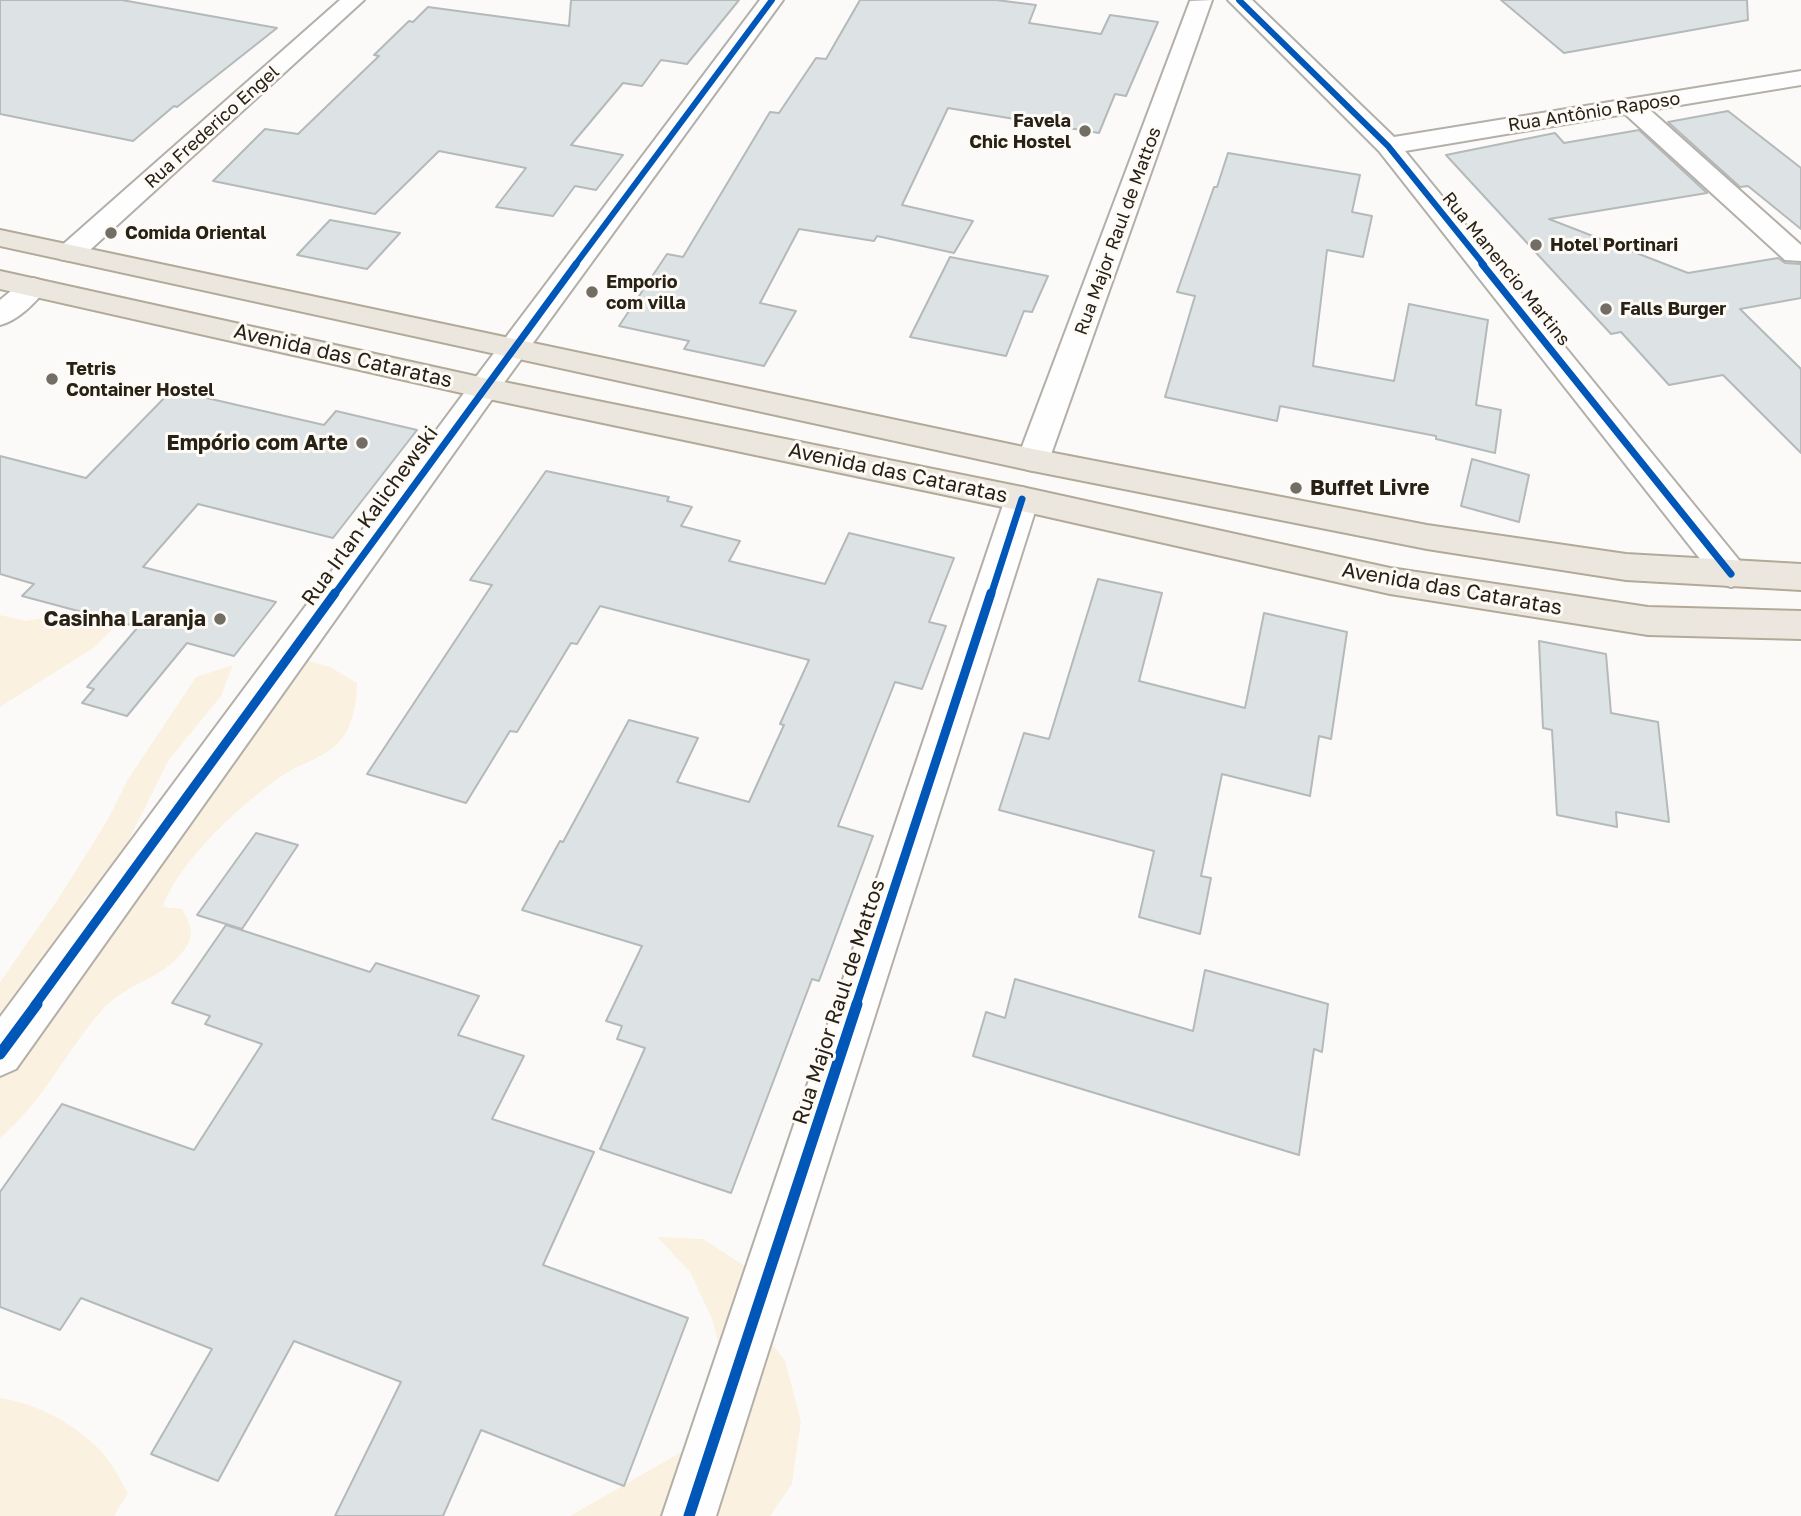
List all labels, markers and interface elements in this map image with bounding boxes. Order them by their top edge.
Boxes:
street label: Rua Frederico Engel [140,61,284,193]
street label: Rua Antônio Raposo [1506,88,1682,136]
place label: Favela Chic Hostel [969,110,1071,152]
marker: Favela Chic Hostel [1077,123,1093,139]
street label: Rua Major Raul de Mattos [1070,124,1166,338]
street label: Rua Manencio Martins [1437,188,1575,350]
place label: Comida Oriental [125,222,266,244]
marker: Comida Oriental [103,225,119,241]
place label: Hotel Portinari [1550,234,1678,256]
marker: Hotel Portinari [1528,237,1544,253]
place label: Emporio com villa [606,271,686,314]
marker: Emporio com villa [584,284,600,300]
place label: Falls Burger [1620,298,1726,320]
marker: Falls Burger [1598,301,1614,317]
street label: Avenida das Cataratas [231,319,455,393]
place label: Tetris Container Hostel [66,358,214,400]
marker: Tetris Container Hostel [44,371,60,387]
street label: Rua Irlan Kalichewski [296,421,444,611]
place label: Empório com Arte [167,430,348,456]
marker: Empório com Arte [354,435,370,451]
street label: Avenida das Cataratas [786,437,1010,509]
place label: Buffet Livre [1310,475,1429,501]
marker: Buffet Livre [1288,480,1304,496]
street label: Avenida das Cataratas [1340,557,1564,621]
place label: Casinha Laranja [43,606,206,632]
marker: Casinha Laranja [212,611,228,627]
street label: Rua Major Raul de Mattos [787,876,891,1128]

